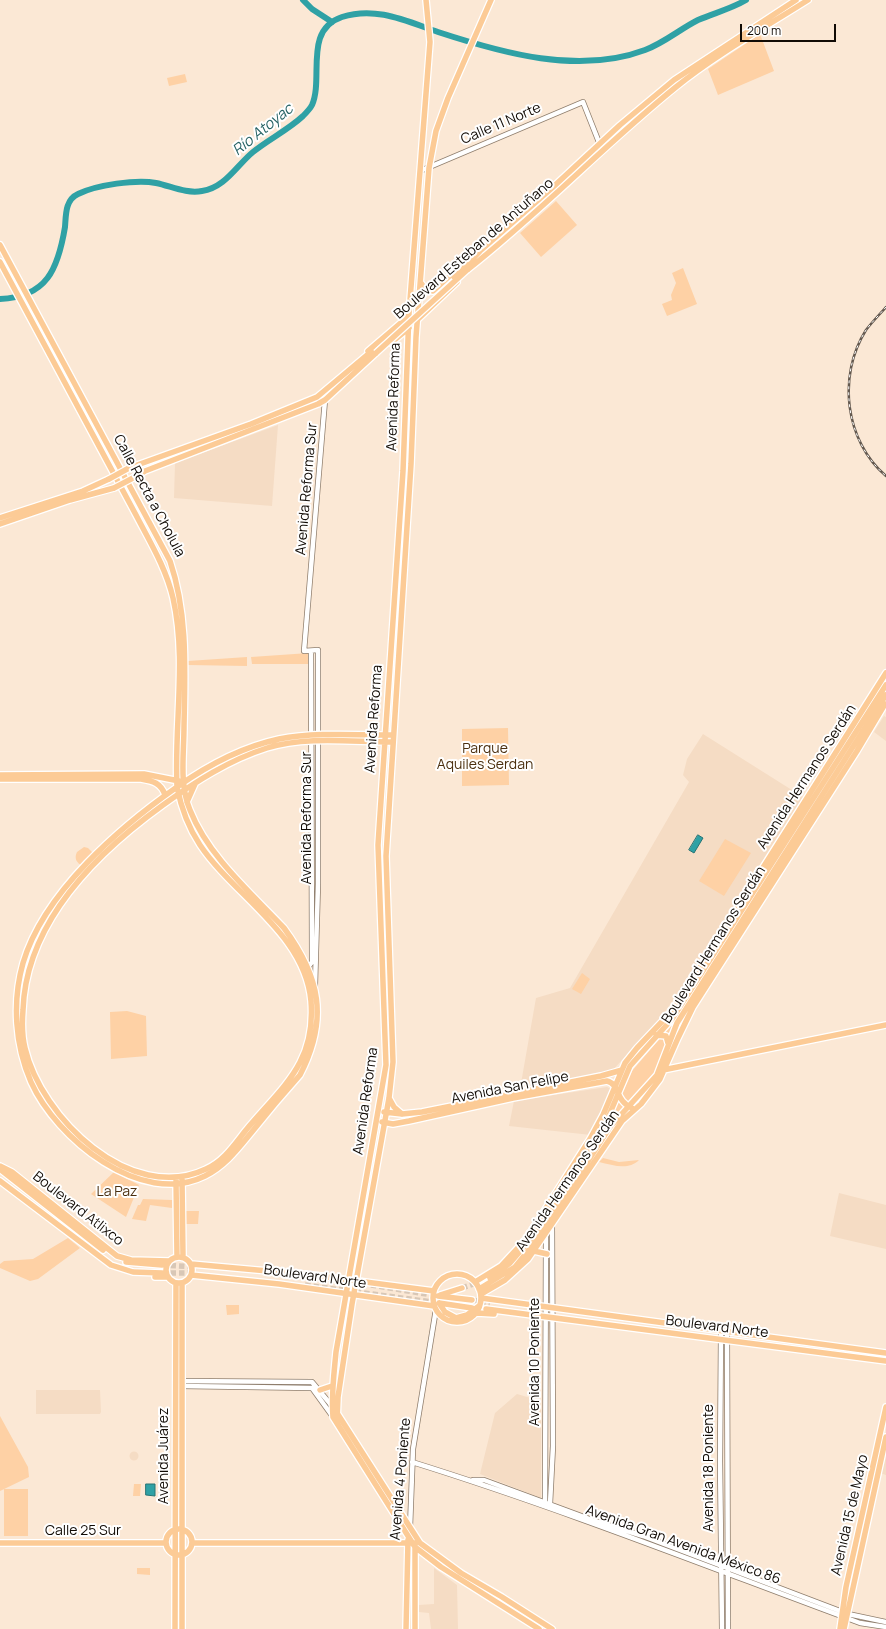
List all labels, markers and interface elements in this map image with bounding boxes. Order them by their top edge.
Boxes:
scale bar [742,16,838,42]
text: 200 m [747,22,781,39]
water label: Río Atoyac [229,100,297,160]
street label: Calle 11 Norte [458,100,544,148]
street label: Boulevard Esteban de Antuñano [391,175,557,323]
street label: Avenida Reforma [384,343,404,451]
street label: Avenida Reforma Sur [293,422,321,556]
street label: Calle Recta a Cholula [110,432,188,560]
street label: Avenida Reforma [362,664,386,774]
street label: Avenida Hermanos Serdán [754,702,860,852]
park label: Parque Aquiles Serdan [437,741,533,774]
street label: Avenida Reforma Sur [299,751,315,885]
street label: Boulevard Hermanos Serdán [659,863,769,1027]
street label: Avenida Reforma [350,1046,382,1156]
street label: Avenida San Felipe [450,1068,570,1108]
street label: Avenida Hermanos Serdán [513,1107,623,1255]
street label: Boulevard Atlixco [29,1168,127,1250]
park label: La Paz [96,1184,138,1200]
street label: Boulevard Norte [263,1261,367,1293]
street label: Avenida 10 Poniente [527,1298,543,1426]
street label: Boulevard Norte [665,1312,769,1342]
street label: Avenida 18 Poniente [701,1404,717,1532]
street label: Avenida Juárez [156,1408,172,1504]
street label: Avenida 4 Poniente [387,1417,415,1541]
street label: Avenida 15 de Mayo [828,1453,872,1577]
street label: Avenida Gran Avenida México 86 [583,1502,783,1588]
street label: Calle 25 Sur [45,1523,121,1539]

